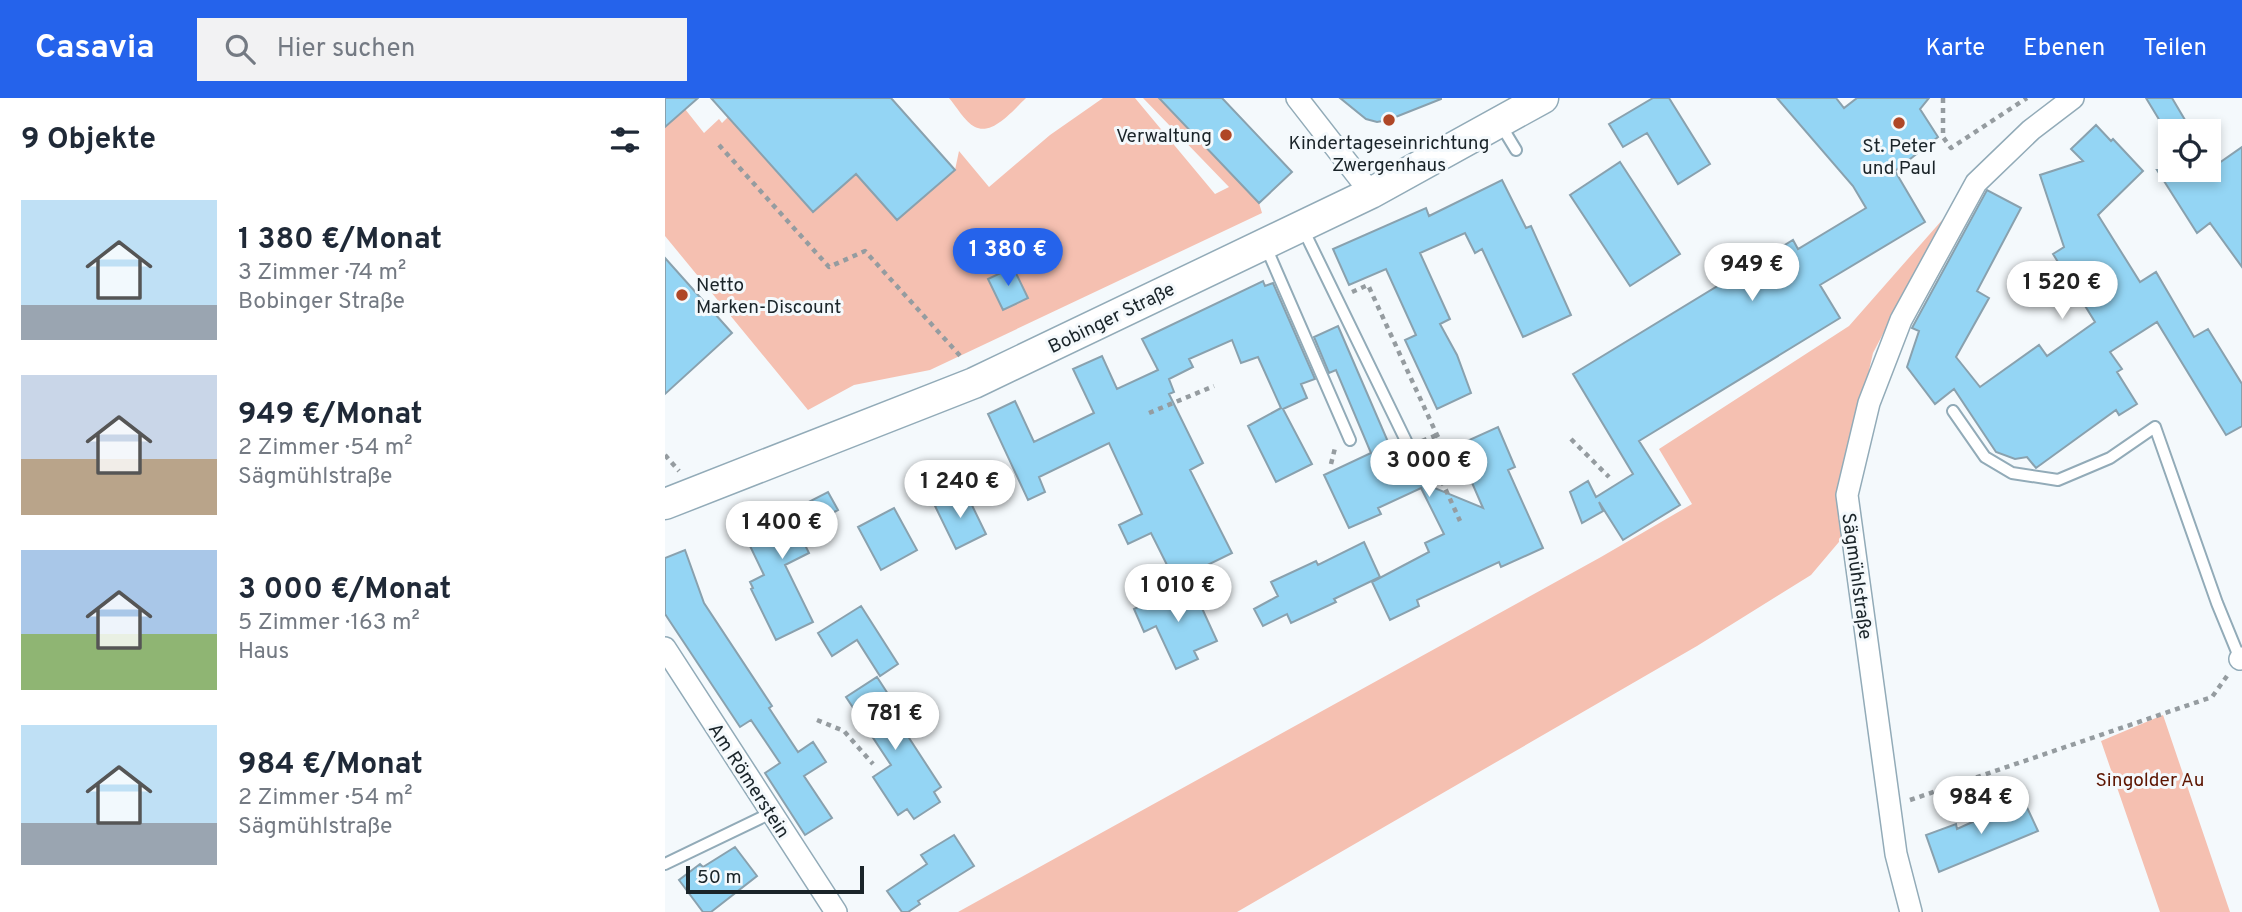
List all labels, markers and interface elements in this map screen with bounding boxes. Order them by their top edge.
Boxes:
search box [197,18,687,81]
text: Casavia [35,28,155,70]
icon: search [221,30,259,68]
text: Hier suchen [277,33,415,66]
text: Karte [1925,34,1985,64]
text: Ebenen [2023,34,2105,64]
text: Teilen [2143,34,2207,64]
marker: Kindertageseinrichtung Zwergenhaus [1381,112,1397,128]
marker: St. Peter und Paul [1891,115,1907,131]
map controls [2158,119,2221,182]
button: locate [2158,119,2221,182]
icon: filters [606,121,644,159]
text: 9 Objekte [21,122,156,159]
place label: Verwaltung [1116,125,1212,149]
marker: Verwaltung [1218,127,1234,143]
place label: Kindertageseinrichtung Zwergenhaus [1289,132,1489,178]
place label: St. Peter und Paul [1862,135,1936,181]
text: 1 380 €/Monat [238,222,442,259]
icon: home [77,228,161,312]
pin: 1 380 € [943,228,1073,288]
text: 1 380 € [969,236,1047,265]
pin: 949 € [1703,244,1801,303]
text: 949 € [1720,251,1784,280]
text: 3 Zimmer · 74 m² [238,259,406,288]
pin: 1 520 € [1997,262,2127,321]
text: 1 520 € [2023,269,2101,298]
place label: Netto Marken-Discount [696,274,841,320]
street label: Bobinger Straße [1045,278,1179,360]
marker: Netto Marken-Discount [674,287,690,303]
text: Bobinger Straße [238,288,405,317]
text: 949 €/Monat [238,397,422,434]
icon: home [77,403,161,487]
text: 2 Zimmer · 54 m² [238,434,412,463]
pin: 3 000 € [1364,440,1494,499]
text: 3 000 € [1386,447,1472,476]
pin: 1 240 € [895,460,1025,520]
text: Sägmühlstraße [238,463,392,492]
text: 1 240 € [920,468,1000,497]
pin: 1 400 € [717,502,847,561]
text: 1 400 € [742,509,822,538]
street label: Sägmühlstraße [1835,511,1877,641]
pin: 1 010 € [1113,564,1243,624]
text: 3 000 €/Monat [238,572,451,609]
text: 1 010 € [1141,572,1215,601]
icon: home [77,578,161,662]
text: 5 Zimmer · 163 m² [238,609,420,638]
text: Haus [238,638,289,667]
pin: 781 € [846,692,944,752]
text: 781 € [867,700,923,729]
street label: Am Römerstein [702,719,794,843]
text: 984 €/Monat [238,747,423,784]
icon: home [77,753,161,837]
park label: Singolder Au [2095,769,2205,793]
pin: 984 € [1932,776,2030,836]
text: 2 Zimmer · 54 m² [238,784,412,813]
text: 984 € [1949,784,2013,813]
text: Sägmühlstraße [238,813,392,842]
scale bar [686,863,865,895]
text: 50 m [697,866,742,890]

